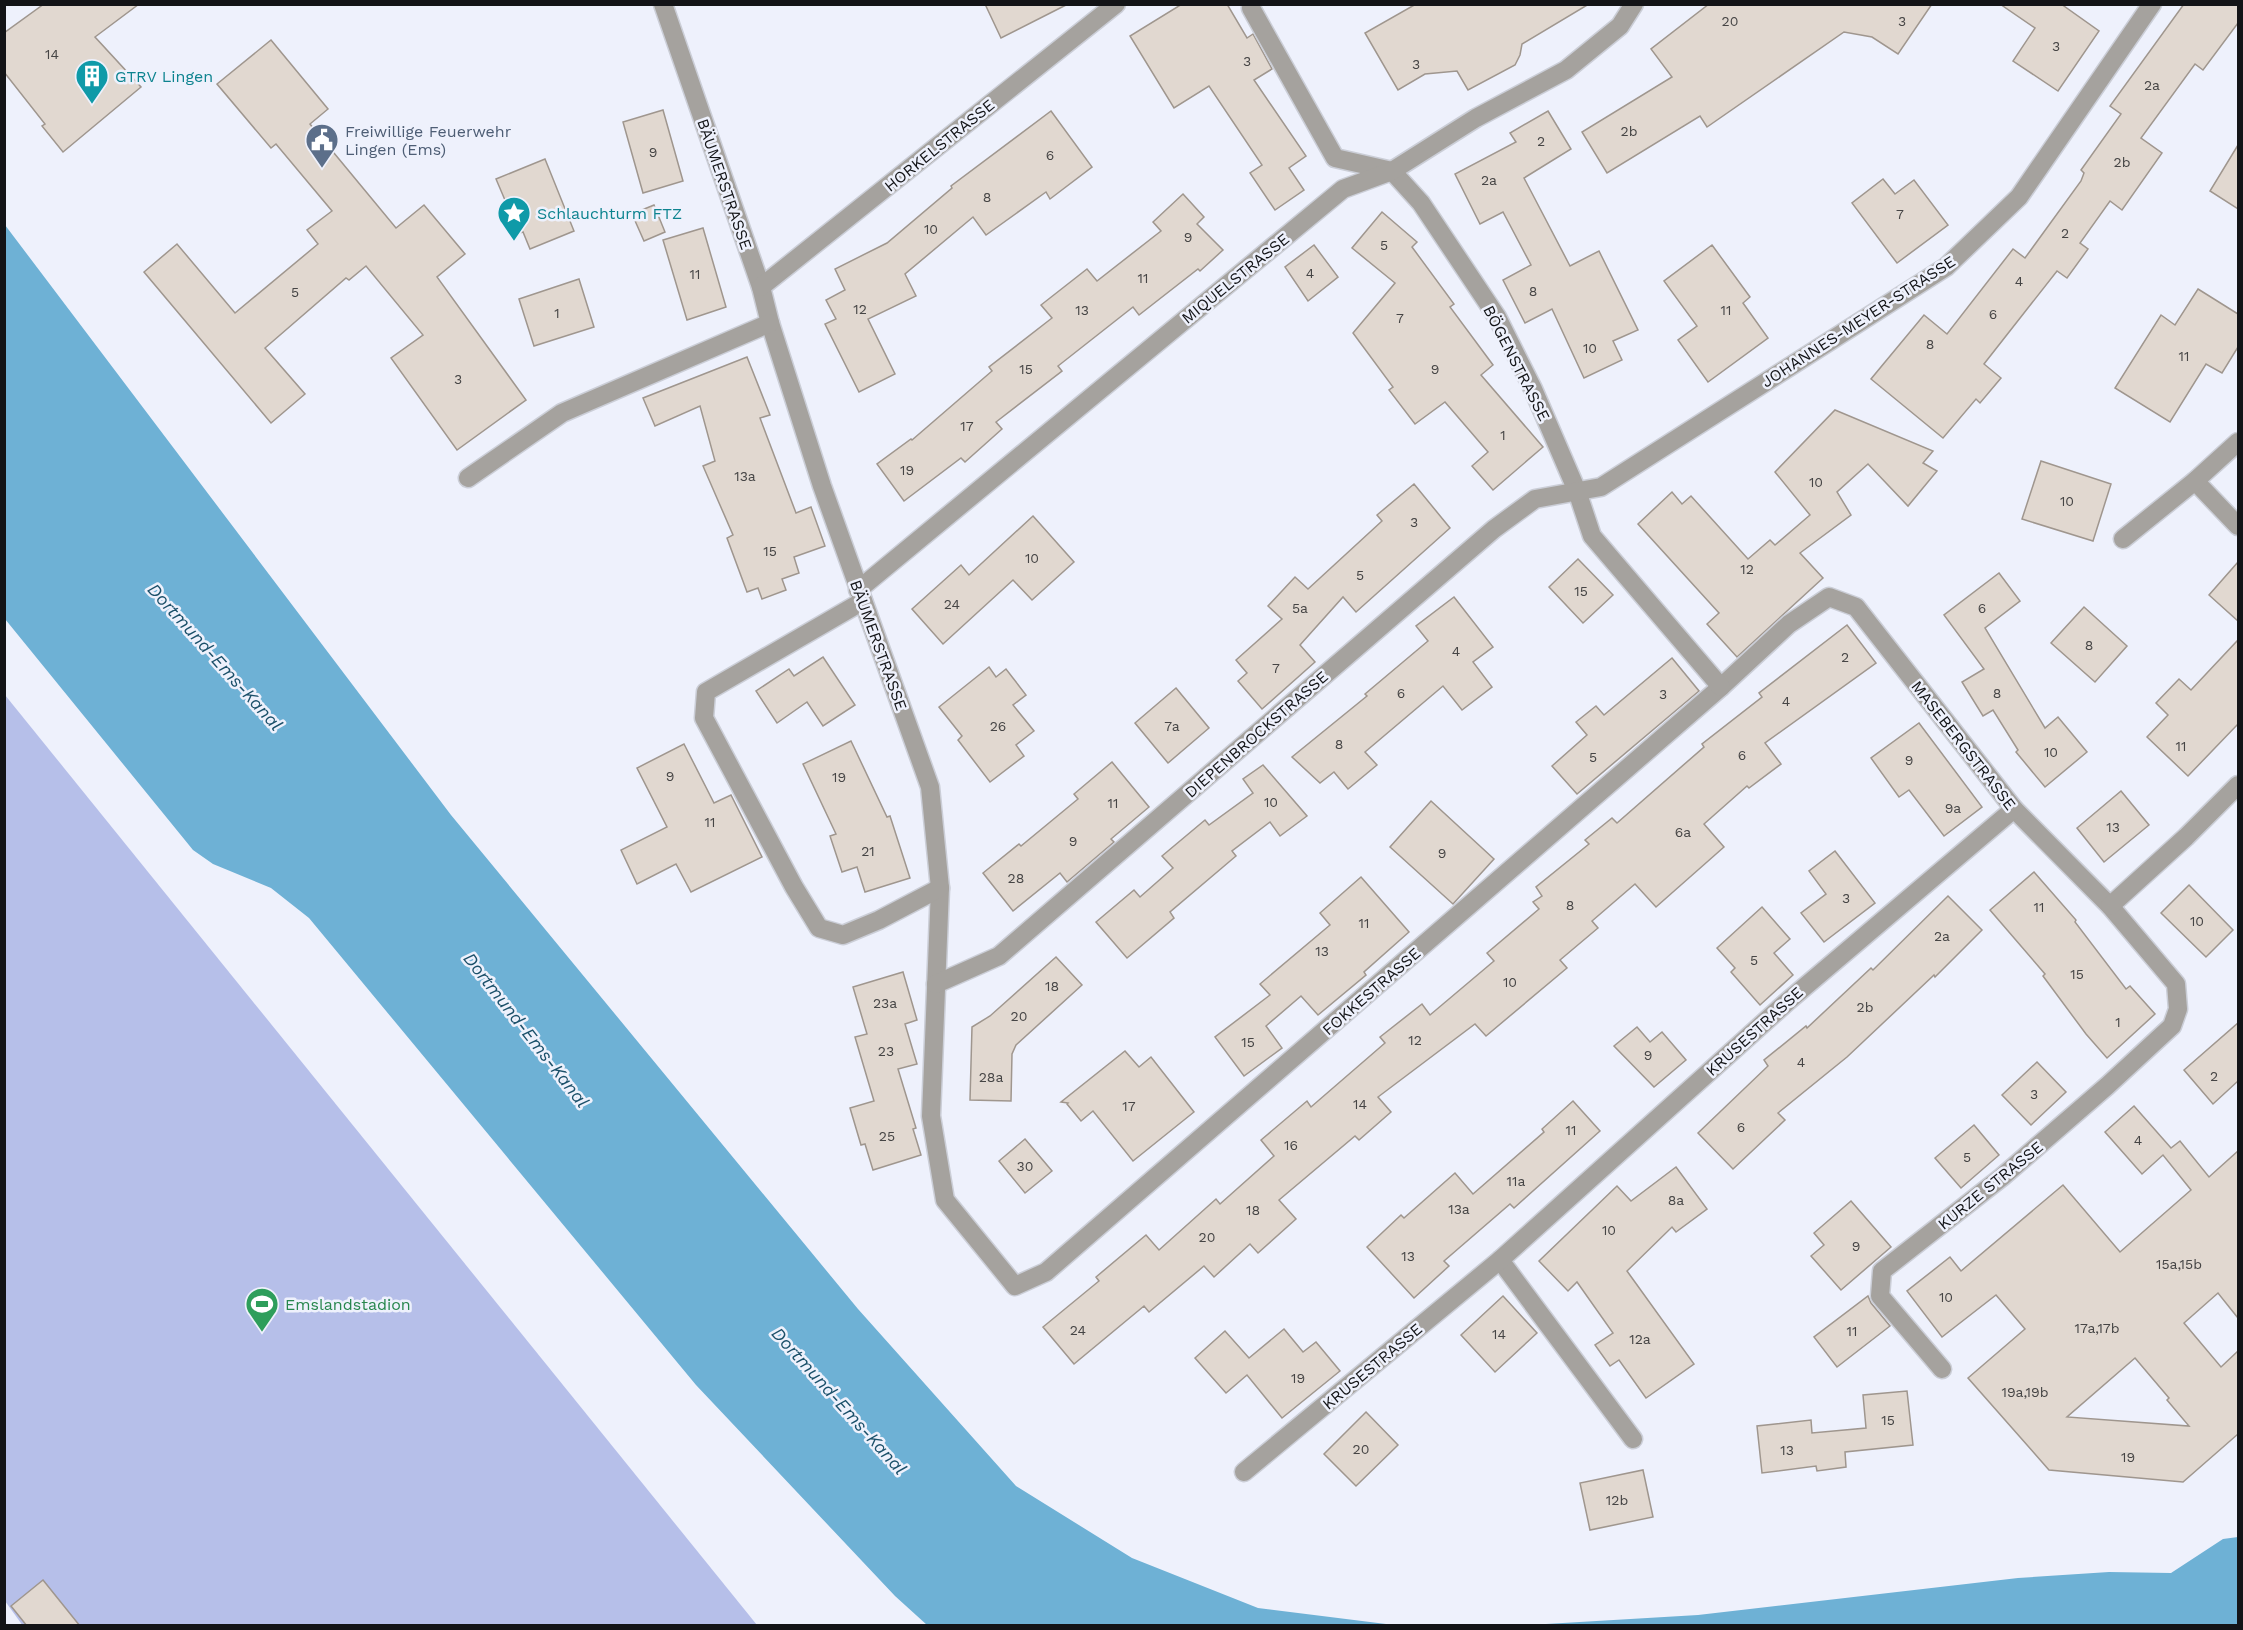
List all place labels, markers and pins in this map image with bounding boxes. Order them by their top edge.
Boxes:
building icon: GTRV Lingen [74,58,110,105]
place label: GTRV Lingen [115,67,213,86]
public building icon: Freiwillige Feuerwehr Lingen (Ems) [304,122,340,169]
place label: Freiwillige Feuerwehr Lingen (Ems) [345,122,512,159]
place icon: Schlauchturm FTZ [496,195,532,242]
place label: Schlauchturm FTZ [537,204,682,223]
sports icon: Emslandstadion [244,1286,280,1333]
place label: Emslandstadion [285,1295,411,1314]

